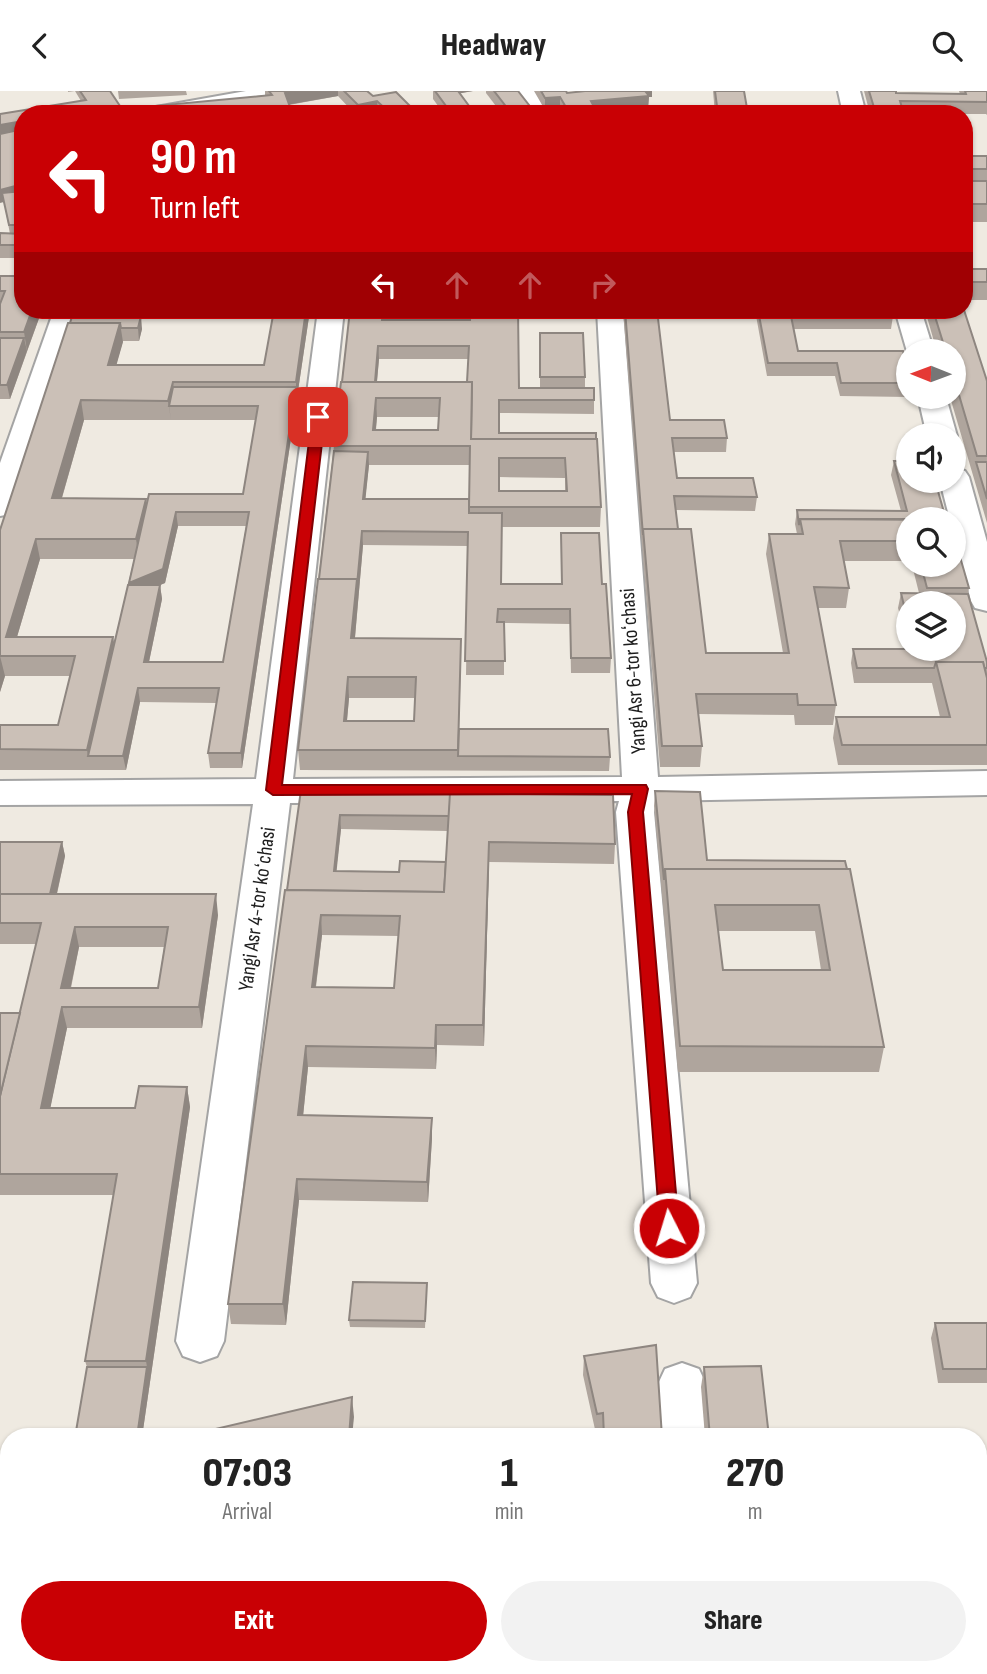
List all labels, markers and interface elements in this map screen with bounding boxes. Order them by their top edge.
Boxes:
text: Headway [441,26,546,65]
icon: back [21,27,59,65]
icon: search [928,27,966,65]
text: 90 m [150,129,237,188]
icon: left [35,133,126,224]
text: Turn left [150,189,240,228]
icon: left [365,266,403,304]
icon: ahead [438,266,476,304]
icon: ahead [511,266,549,304]
icon: right [584,266,622,304]
north arrow [896,339,966,409]
map controls [896,339,966,661]
pin [288,387,348,447]
icon: arrive [299,398,337,436]
button: sound [896,423,966,493]
button: search [896,507,966,577]
street label: Yangi Asr 6-tor koʻchasi [615,587,651,755]
button: layers [896,591,966,661]
street label: Yangi Asr 4-tor koʻchasi [233,825,281,993]
position arrow [632,1191,706,1265]
text: 07:03 [203,1448,292,1499]
text: 1 [500,1448,518,1499]
text: 270 [726,1448,784,1499]
text: Arrival [223,1498,272,1526]
text: min [495,1498,524,1526]
text: m [748,1498,763,1526]
button: Exit [21,1581,487,1661]
button: Share [501,1581,966,1661]

